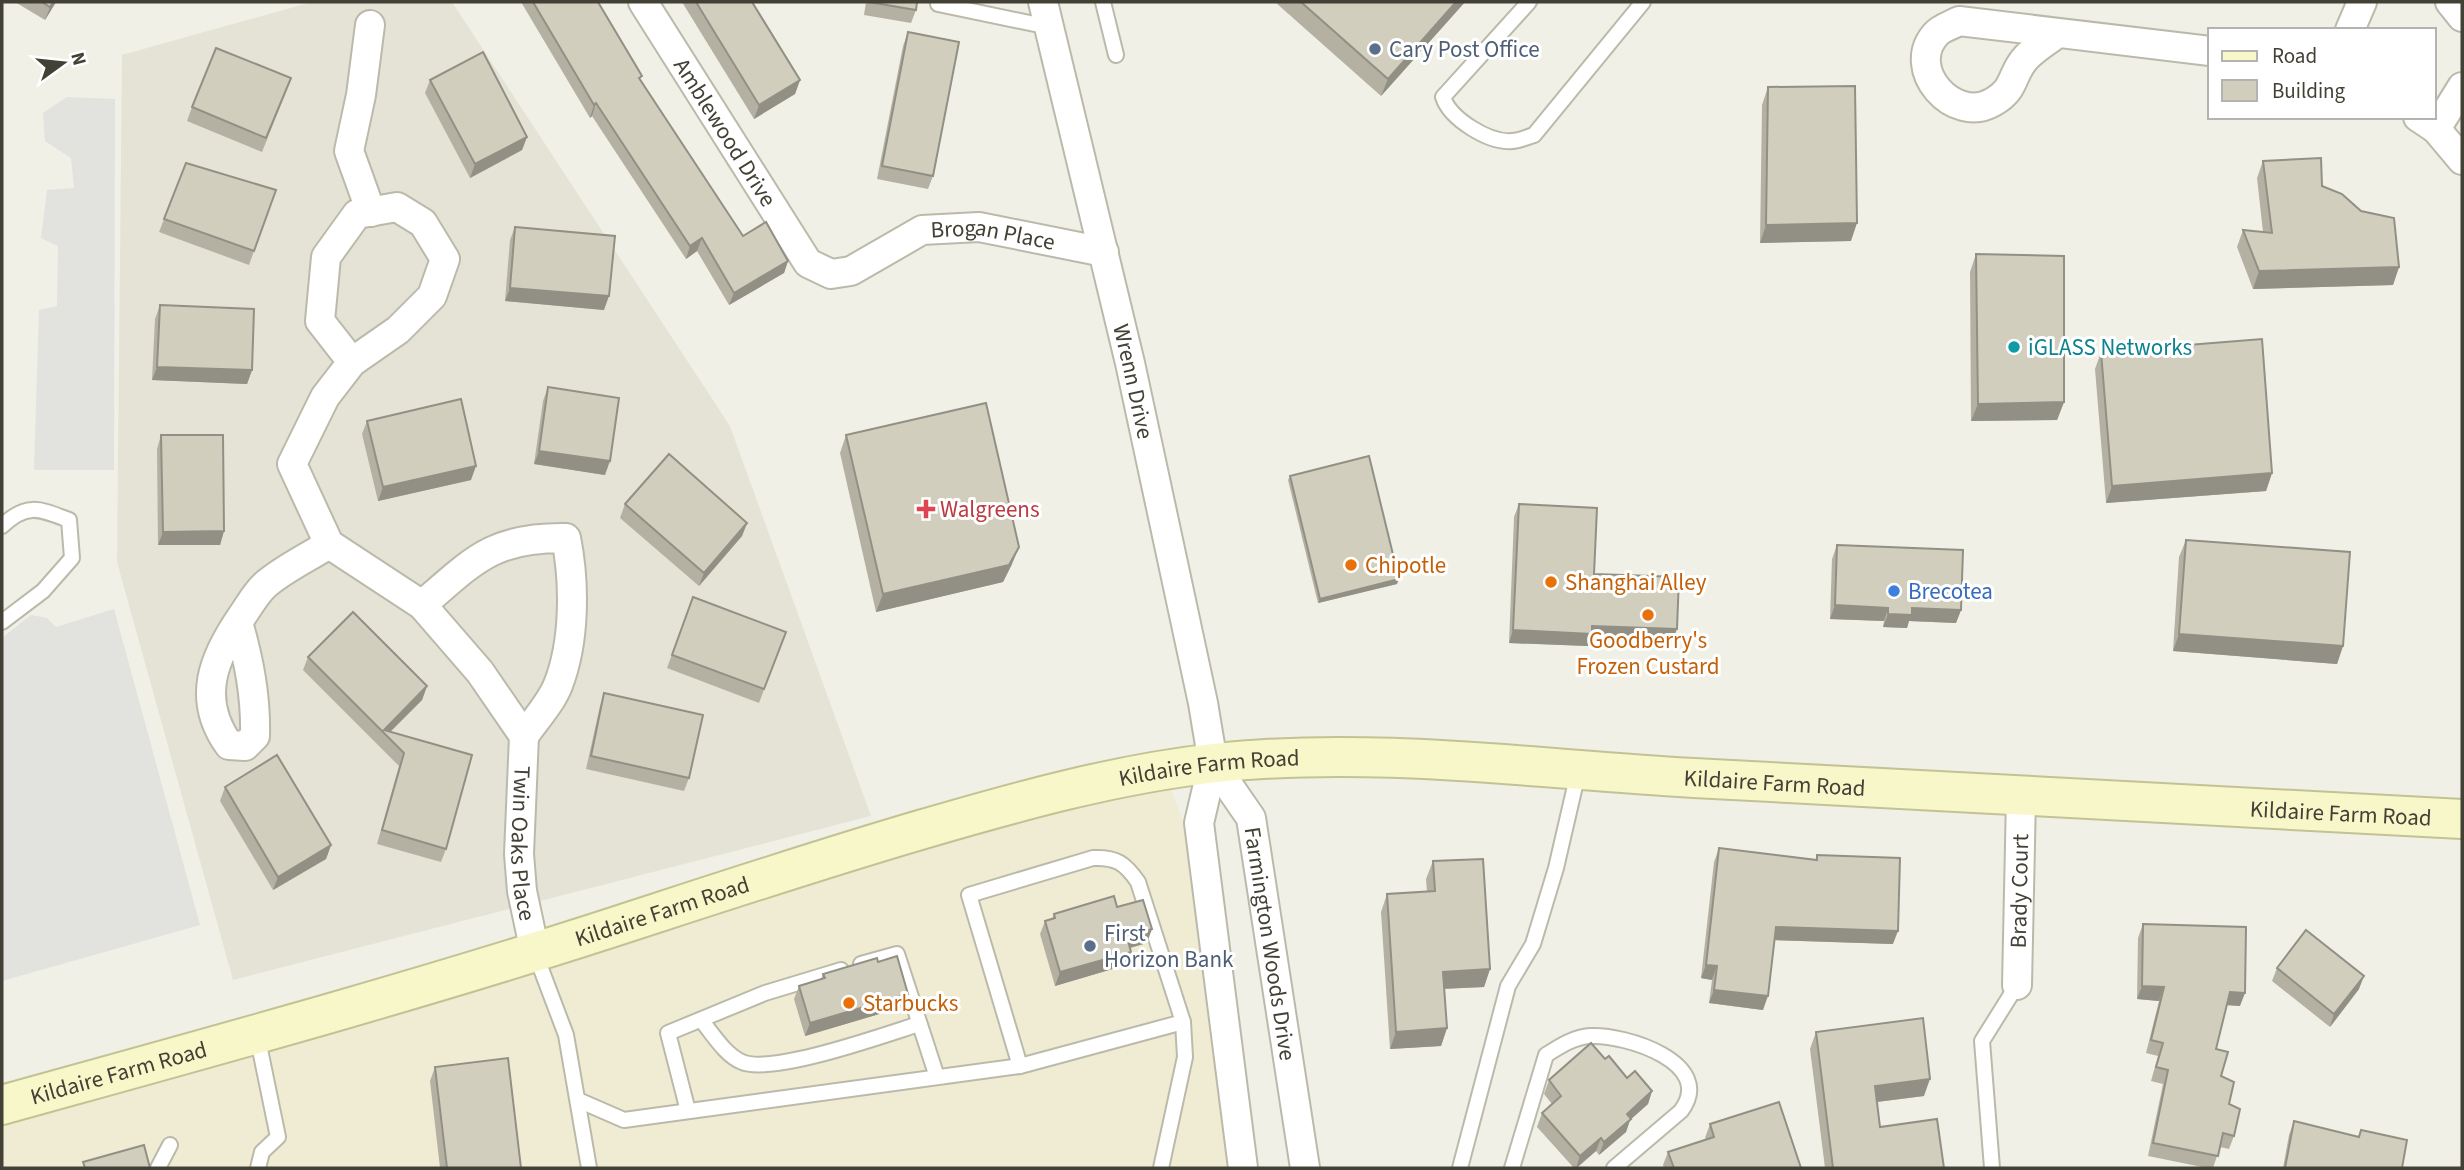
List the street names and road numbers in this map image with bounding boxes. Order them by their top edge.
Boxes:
street label: Amblewood Drive [665,52,784,213]
street label: Brogan Place [930,211,1058,259]
street label: Wrenn Drive [1104,321,1162,442]
street label: Kildaire Farm Road [1116,741,1300,795]
street label: Kildaire Farm Road [1683,761,1866,805]
street label: Twin Oaks Place [502,765,544,924]
street label: Kildaire Farm Road [2249,793,2432,835]
street label: Farmington Woods Drive [1236,825,1304,1063]
street label: Brady Court [2002,833,2037,949]
street label: Kildaire Farm Road [571,868,754,955]
street label: Kildaire Farm Road [27,1033,211,1113]

